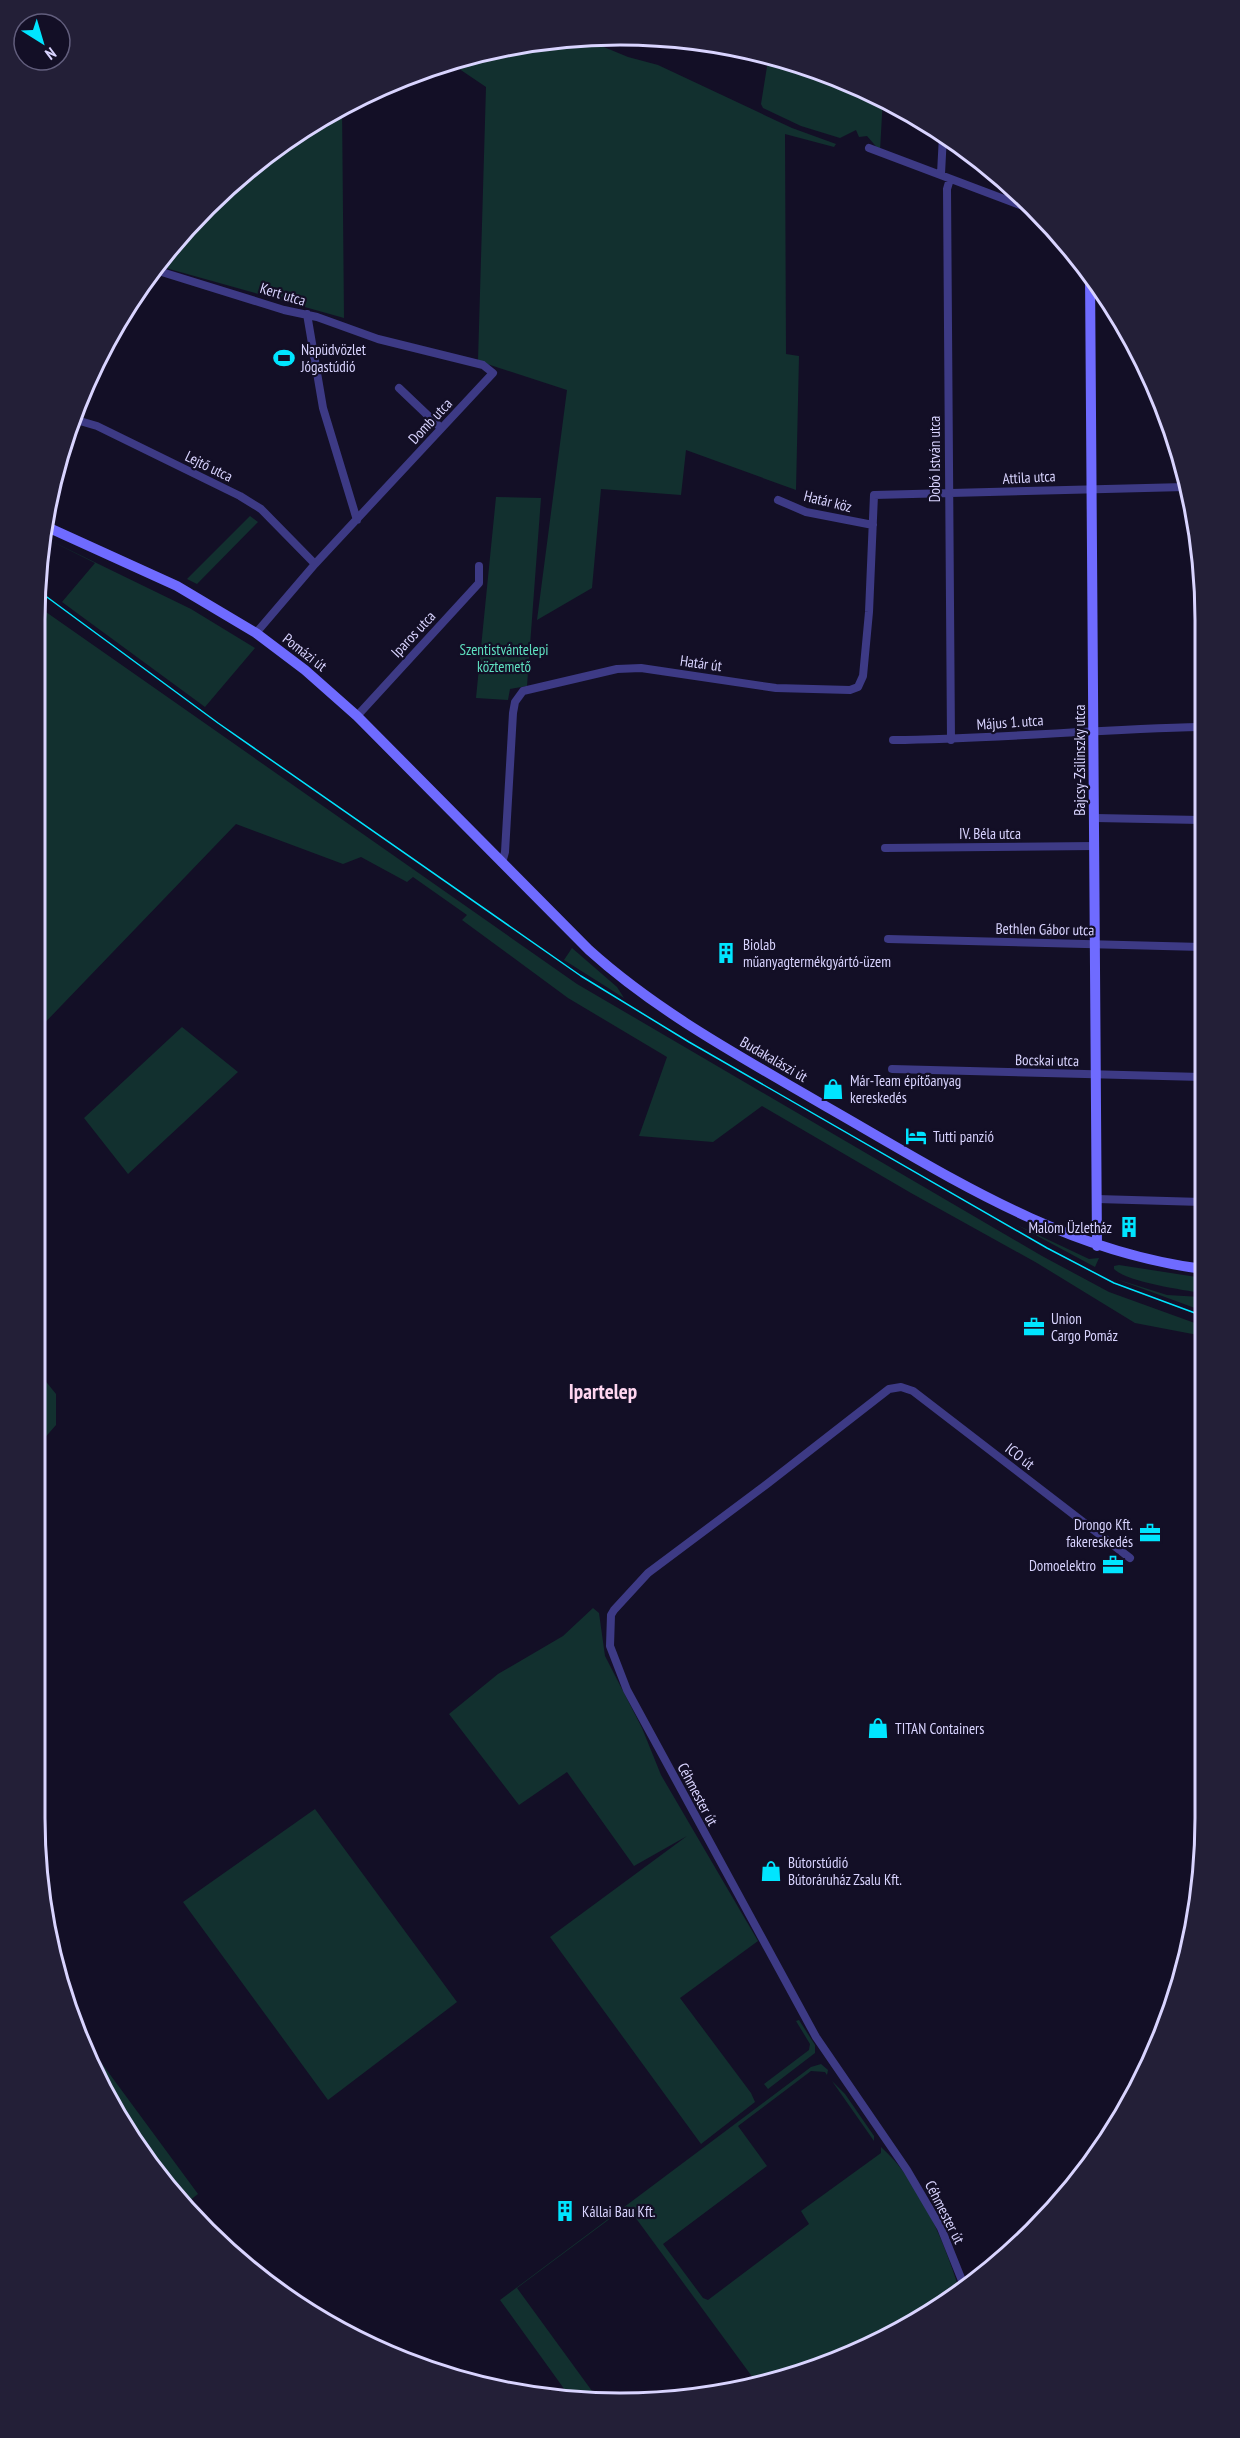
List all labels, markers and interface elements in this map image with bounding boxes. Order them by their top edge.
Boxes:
north arrow [12,12,72,72]
text: N [42,43,60,65]
street label: Kert utca [258,278,308,310]
place label: Napüdvözlet Jógastúdió [300,340,366,376]
sports icon: Napüdvözlet Jógastúdió [272,346,296,370]
street label: Domb utca [404,394,456,448]
street label: Dobó István utca [925,416,944,502]
street label: Lejtő utca [182,446,236,486]
street label: Attila utca [1002,466,1056,488]
street label: Határ köz [802,486,854,516]
street label: Iparos utca [387,607,439,661]
street label: Pomázi út [279,629,331,675]
park label: Szentistvántelepi köztemető [460,640,548,676]
street label: Határ út [679,651,723,675]
street label: Bajcsy-Zsilinszky utca [1070,704,1089,816]
street label: Május 1. utca [976,710,1044,734]
street label: IV. Béla utca [959,824,1021,843]
street label: Bethlen Gábor utca [995,919,1095,939]
place label: Biolab műanyagtermékgyártó-üzem [743,935,891,971]
building icon: Biolab műanyagtermékgyártó-üzem [714,941,738,965]
street label: Budakalászi út [737,1032,811,1086]
street label: Bocskai utca [1015,1050,1079,1070]
place label: Már-Team építőanyag kereskedés [850,1071,961,1107]
shop icon: Már-Team építőanyag kereskedés [821,1077,845,1101]
hotel icon: Tutti panzió [904,1124,928,1148]
place label: Tutti panzió [933,1127,994,1146]
building icon: Malom Üzletház [1117,1215,1141,1239]
place label: Malom Üzletház [1028,1218,1112,1237]
place label: Union Cargo Pomáz [1051,1309,1118,1345]
office icon: Union Cargo Pomáz [1022,1315,1046,1339]
district label: Ipartelep [569,1378,637,1405]
street label: ICO út [1002,1439,1038,1473]
place label: Drongo Kft. fakereskedés [1066,1515,1133,1551]
office icon: Drongo Kft. fakereskedés [1138,1521,1162,1545]
office icon: Domoelektro [1101,1553,1125,1577]
place label: Domoelektro [1029,1556,1096,1575]
shop icon: TITAN Containers [866,1716,890,1740]
place label: TITAN Containers [895,1719,984,1738]
street label: Céhmester út [674,1759,722,1829]
place label: Bútorstúdió Bútoráruház Zsalu Kft. [788,1853,902,1889]
shop icon: Bútorstúdió Bútoráruház Zsalu Kft. [759,1859,783,1883]
street label: Céhmester út [921,2177,969,2247]
building icon: Kállai Bau Kft. [553,2199,577,2223]
place label: Kállai Bau Kft. [582,2202,656,2221]

